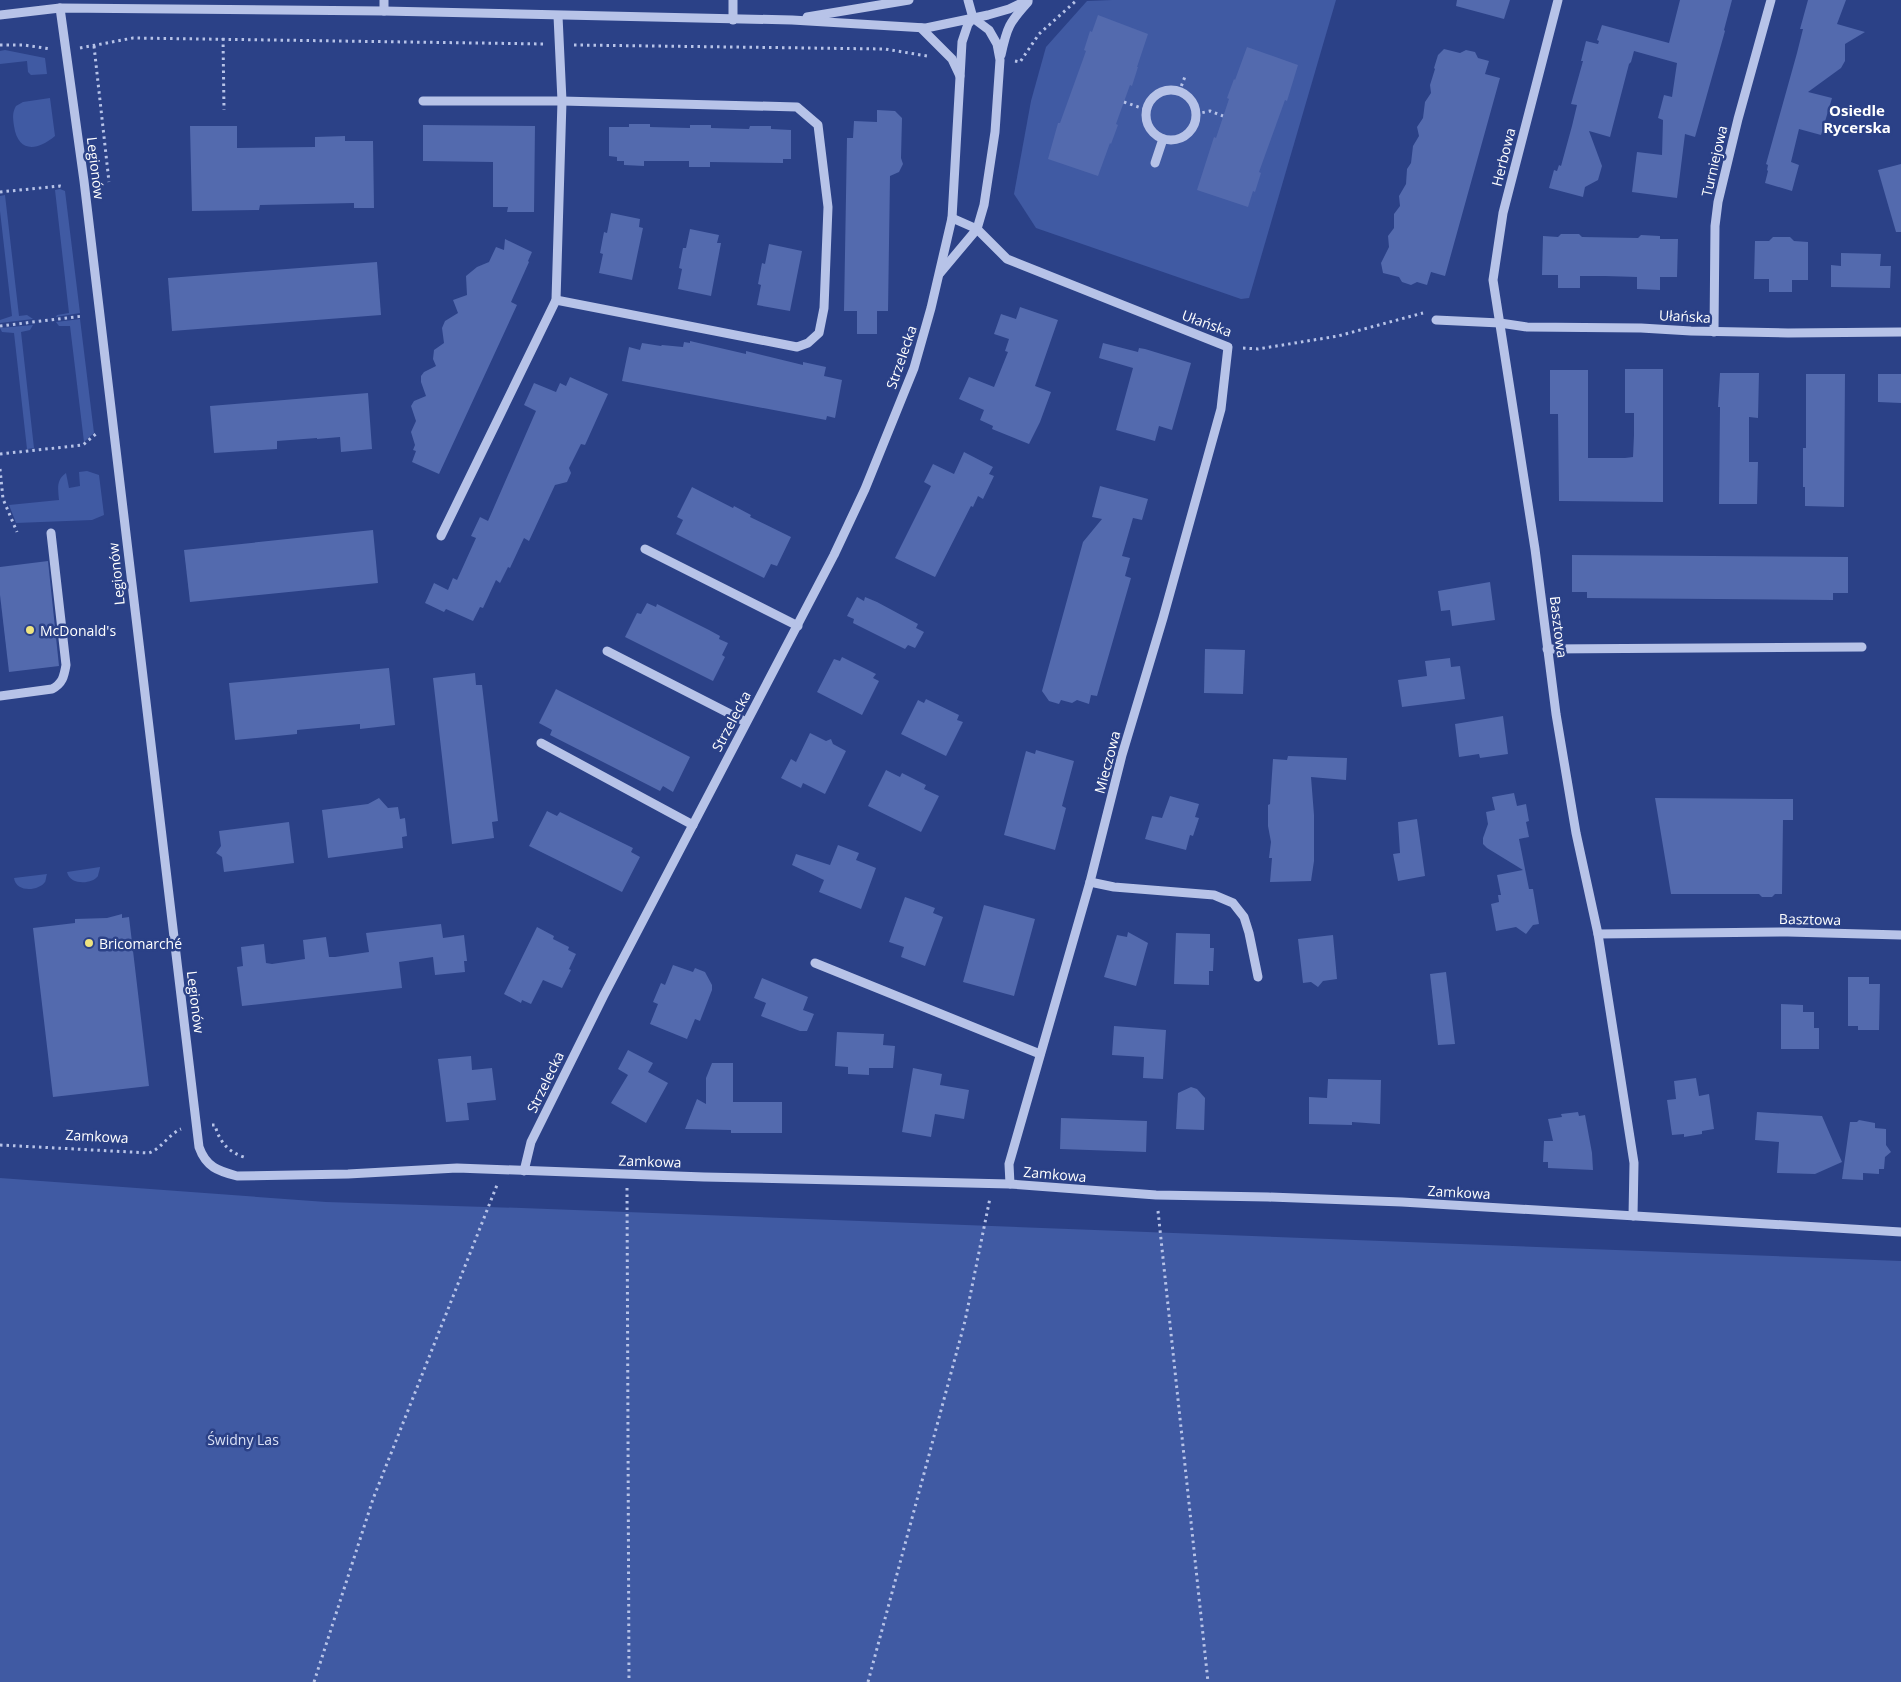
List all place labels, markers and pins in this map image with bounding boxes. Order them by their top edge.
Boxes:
place label: McDonald's [40,621,116,640]
marker: McDonald's [24,624,36,636]
place label: Bricomarché [99,934,182,953]
marker: Bricomarché [83,937,95,949]

